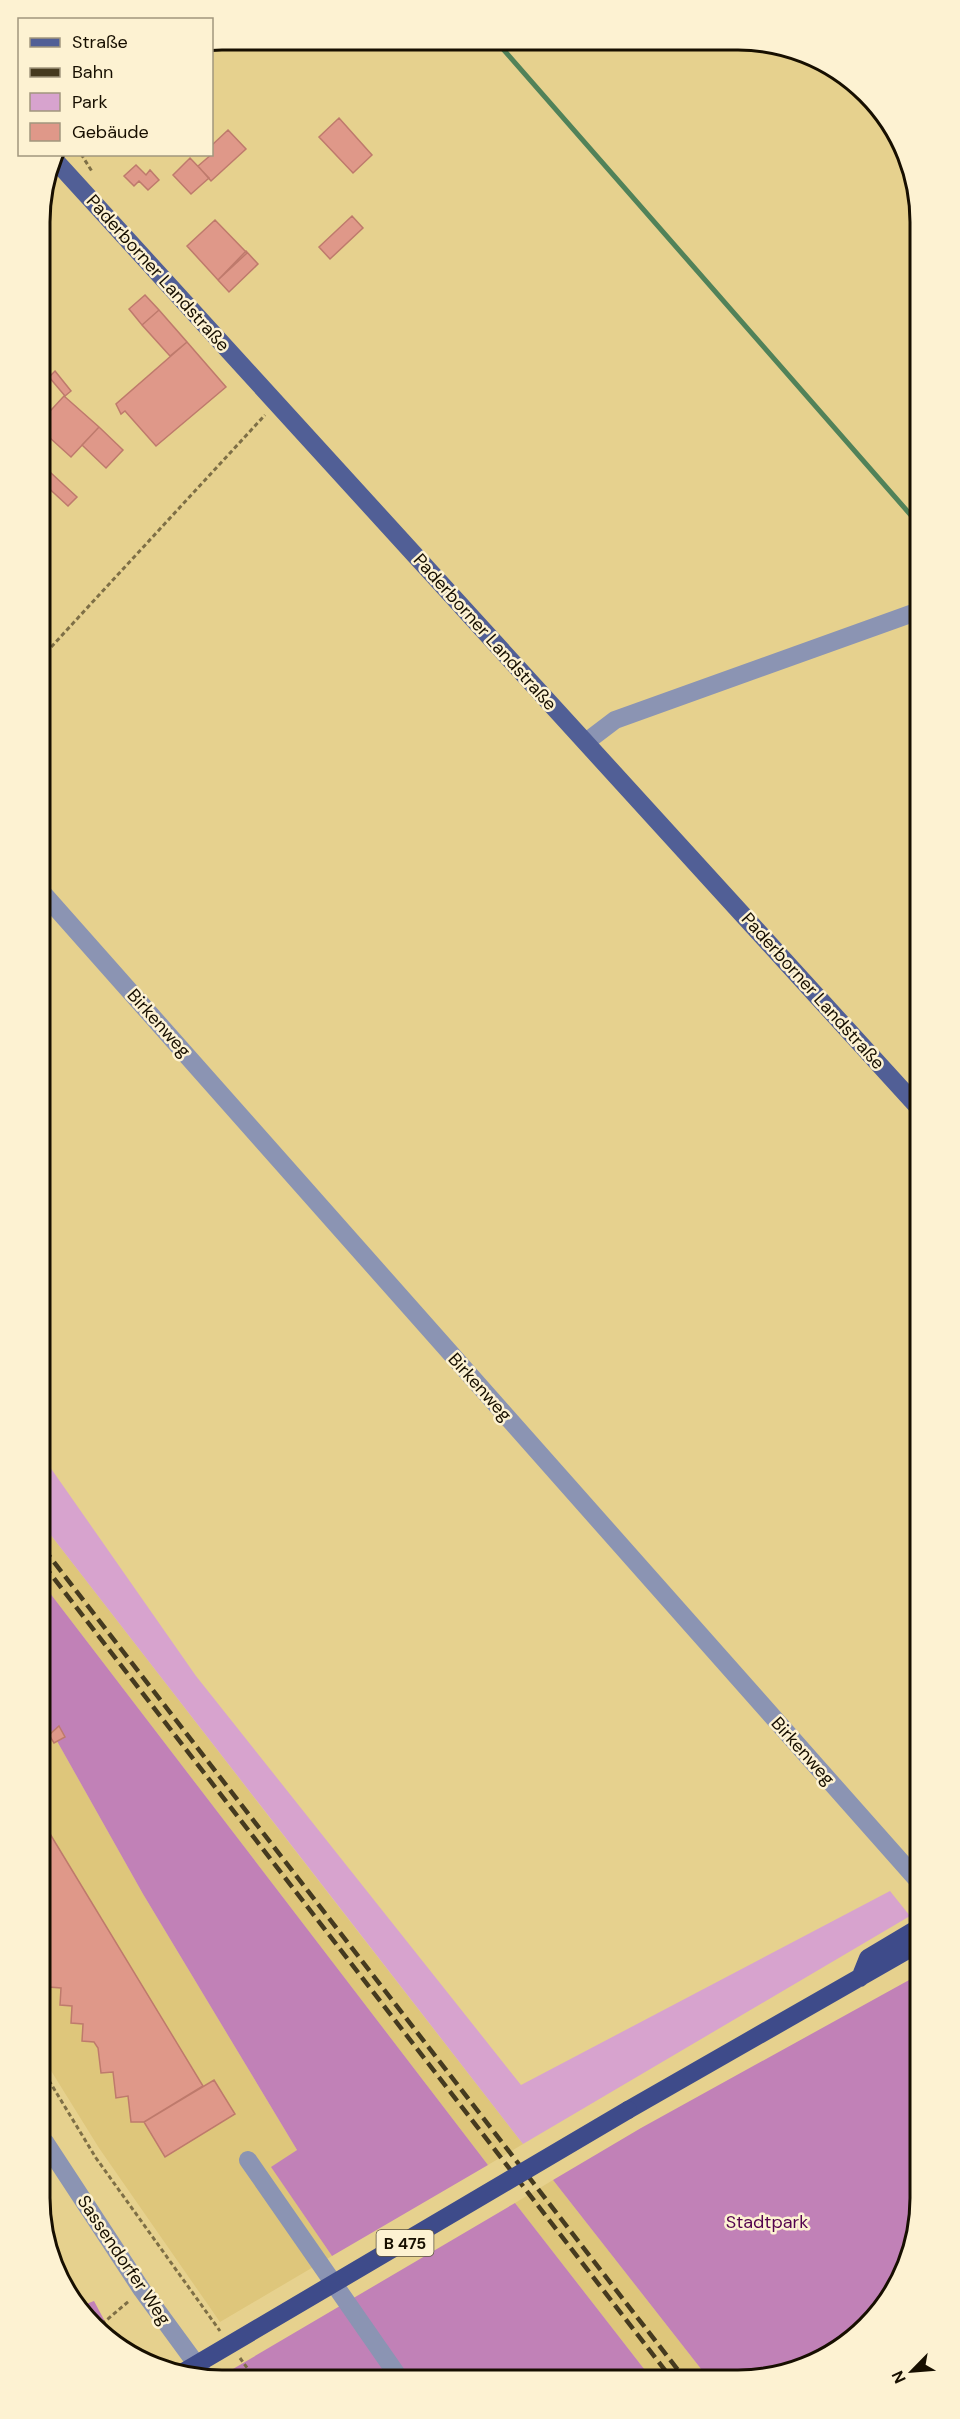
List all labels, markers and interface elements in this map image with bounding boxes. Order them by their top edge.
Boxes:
legend [18,18,213,156]
text: Straße [72,30,128,54]
text: Bahn [72,60,113,84]
text: Park [72,90,108,114]
text: Gebäude [72,120,149,144]
street label: Paderborner Landstraße [81,189,235,357]
street label: Paderborner Landstraße [408,548,562,716]
street label: Paderborner Landstraße [736,907,890,1075]
street label: Birkenweg [122,984,196,1062]
street label: Birkenweg [443,1348,517,1426]
street label: Birkenweg [766,1712,840,1790]
street label: Sassendorfer Weg [72,2190,176,2330]
park label: Stadtpark [726,2210,808,2234]
road number: B 475 [376,2230,434,2256]
north arrow [882,2341,942,2401]
text: N [887,2367,911,2387]

